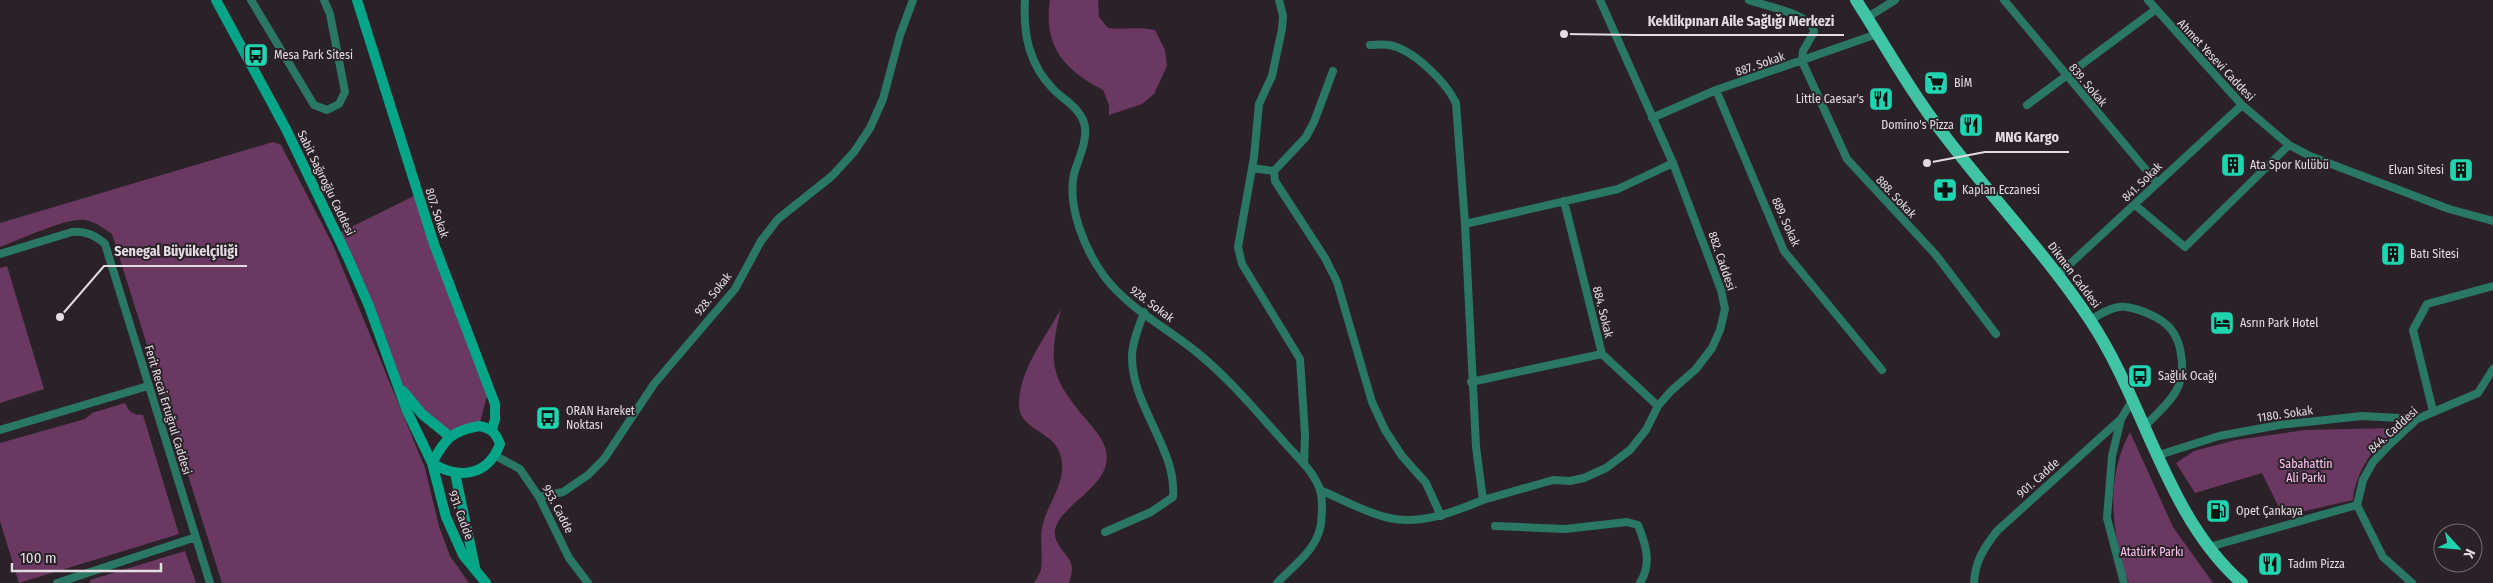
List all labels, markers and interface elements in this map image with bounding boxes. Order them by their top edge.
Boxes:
callout: Keklikpınarı Aile Sağlığı Merkezi [1637,6,1844,35]
text: Keklikpınarı Aile Sağlığı Merkezi [1648,13,1835,30]
street label: Ahmet Yesevi Caddesi [2174,16,2258,104]
bus stop icon: Mesa Park Sitesi [243,42,269,68]
place label: Mesa Park Sitesi [274,48,353,62]
street label: 887. Sokak [1734,49,1787,79]
street label: 839. Sokak [2066,61,2110,110]
supermarket icon: BİM [1923,70,1949,96]
place label: BİM [1954,75,1972,90]
restaurant icon: Little Caesar's [1868,86,1894,112]
place label: Little Caesar's [1796,92,1864,106]
restaurant icon: Domino's Pizza [1958,112,1984,138]
place label: Domino's Pizza [1881,118,1954,132]
callout: MNG Kargo [1985,123,2069,152]
street label: Sabit Sağıroğlu Caddesi [294,128,358,238]
text: MNG Kargo [1995,129,2059,146]
building icon: Ata Spor Kulübü [2220,152,2246,178]
building icon: Elvan Sitesi [2448,157,2474,183]
place label: Ata Spor Kulübü [2250,158,2329,172]
street label: 841. Sokak [2119,159,2165,205]
place label: Elvan Sitesi [2388,163,2444,177]
street label: 888. Sokak [1873,173,1919,221]
pharmacy icon: Kaplan Eczanesi [1932,177,1958,203]
place label: Kaplan Eczanesi [1962,183,2040,197]
street label: 807. Sokak [422,186,452,240]
street label: 889. Sokak [1769,195,1803,249]
street label: 882. Caddesi [1705,230,1739,292]
callout: Senegal Büyükelçiliği [104,237,247,266]
street label: Dikmen Caddesi [2045,239,2103,311]
building icon: Batı Sitesi [2380,241,2406,267]
text: Senegal Büyükelçiliği [114,243,238,261]
place label: Batı Sitesi [2410,247,2459,261]
street label: 928. Sokak [691,269,735,318]
street label: 928. Sokak [1127,283,1177,325]
street label: 884. Sokak [1590,285,1616,339]
hotel icon: Asrın Park Hotel [2209,310,2235,336]
place label: Asrın Park Hotel [2240,316,2318,330]
street label: Ferit Recai Ertuğrul Caddesi [142,344,194,476]
bus stop icon: Sağlık Ocağı [2127,363,2153,389]
place label: Sağlık Ocağı [2158,369,2217,383]
street label: 1180. Sokak [2256,403,2314,425]
place label: ORAN Hareket Noktası [566,404,635,432]
street label: 844. Caddesi [2365,404,2421,456]
bus stop icon: ORAN Hareket Noktası [535,405,561,431]
street label: 901. Cadde [2014,455,2062,501]
park label: Sabahattin Ali Parkı [2279,457,2333,485]
street label: 953. Cadde [539,482,577,536]
street label: 931. Cadde [446,488,476,542]
fuel station icon: Opet Çankaya [2205,498,2231,524]
place label: Opet Çankaya [2236,504,2303,518]
north arrow [2433,523,2483,573]
scale bar [12,540,161,572]
park label: Atatürk Parkı [2120,545,2184,559]
text: K [2459,546,2479,562]
text: 100 m [20,549,57,567]
restaurant icon: Tadım Pizza [2257,551,2283,577]
place label: Tadım Pizza [2288,557,2345,571]

